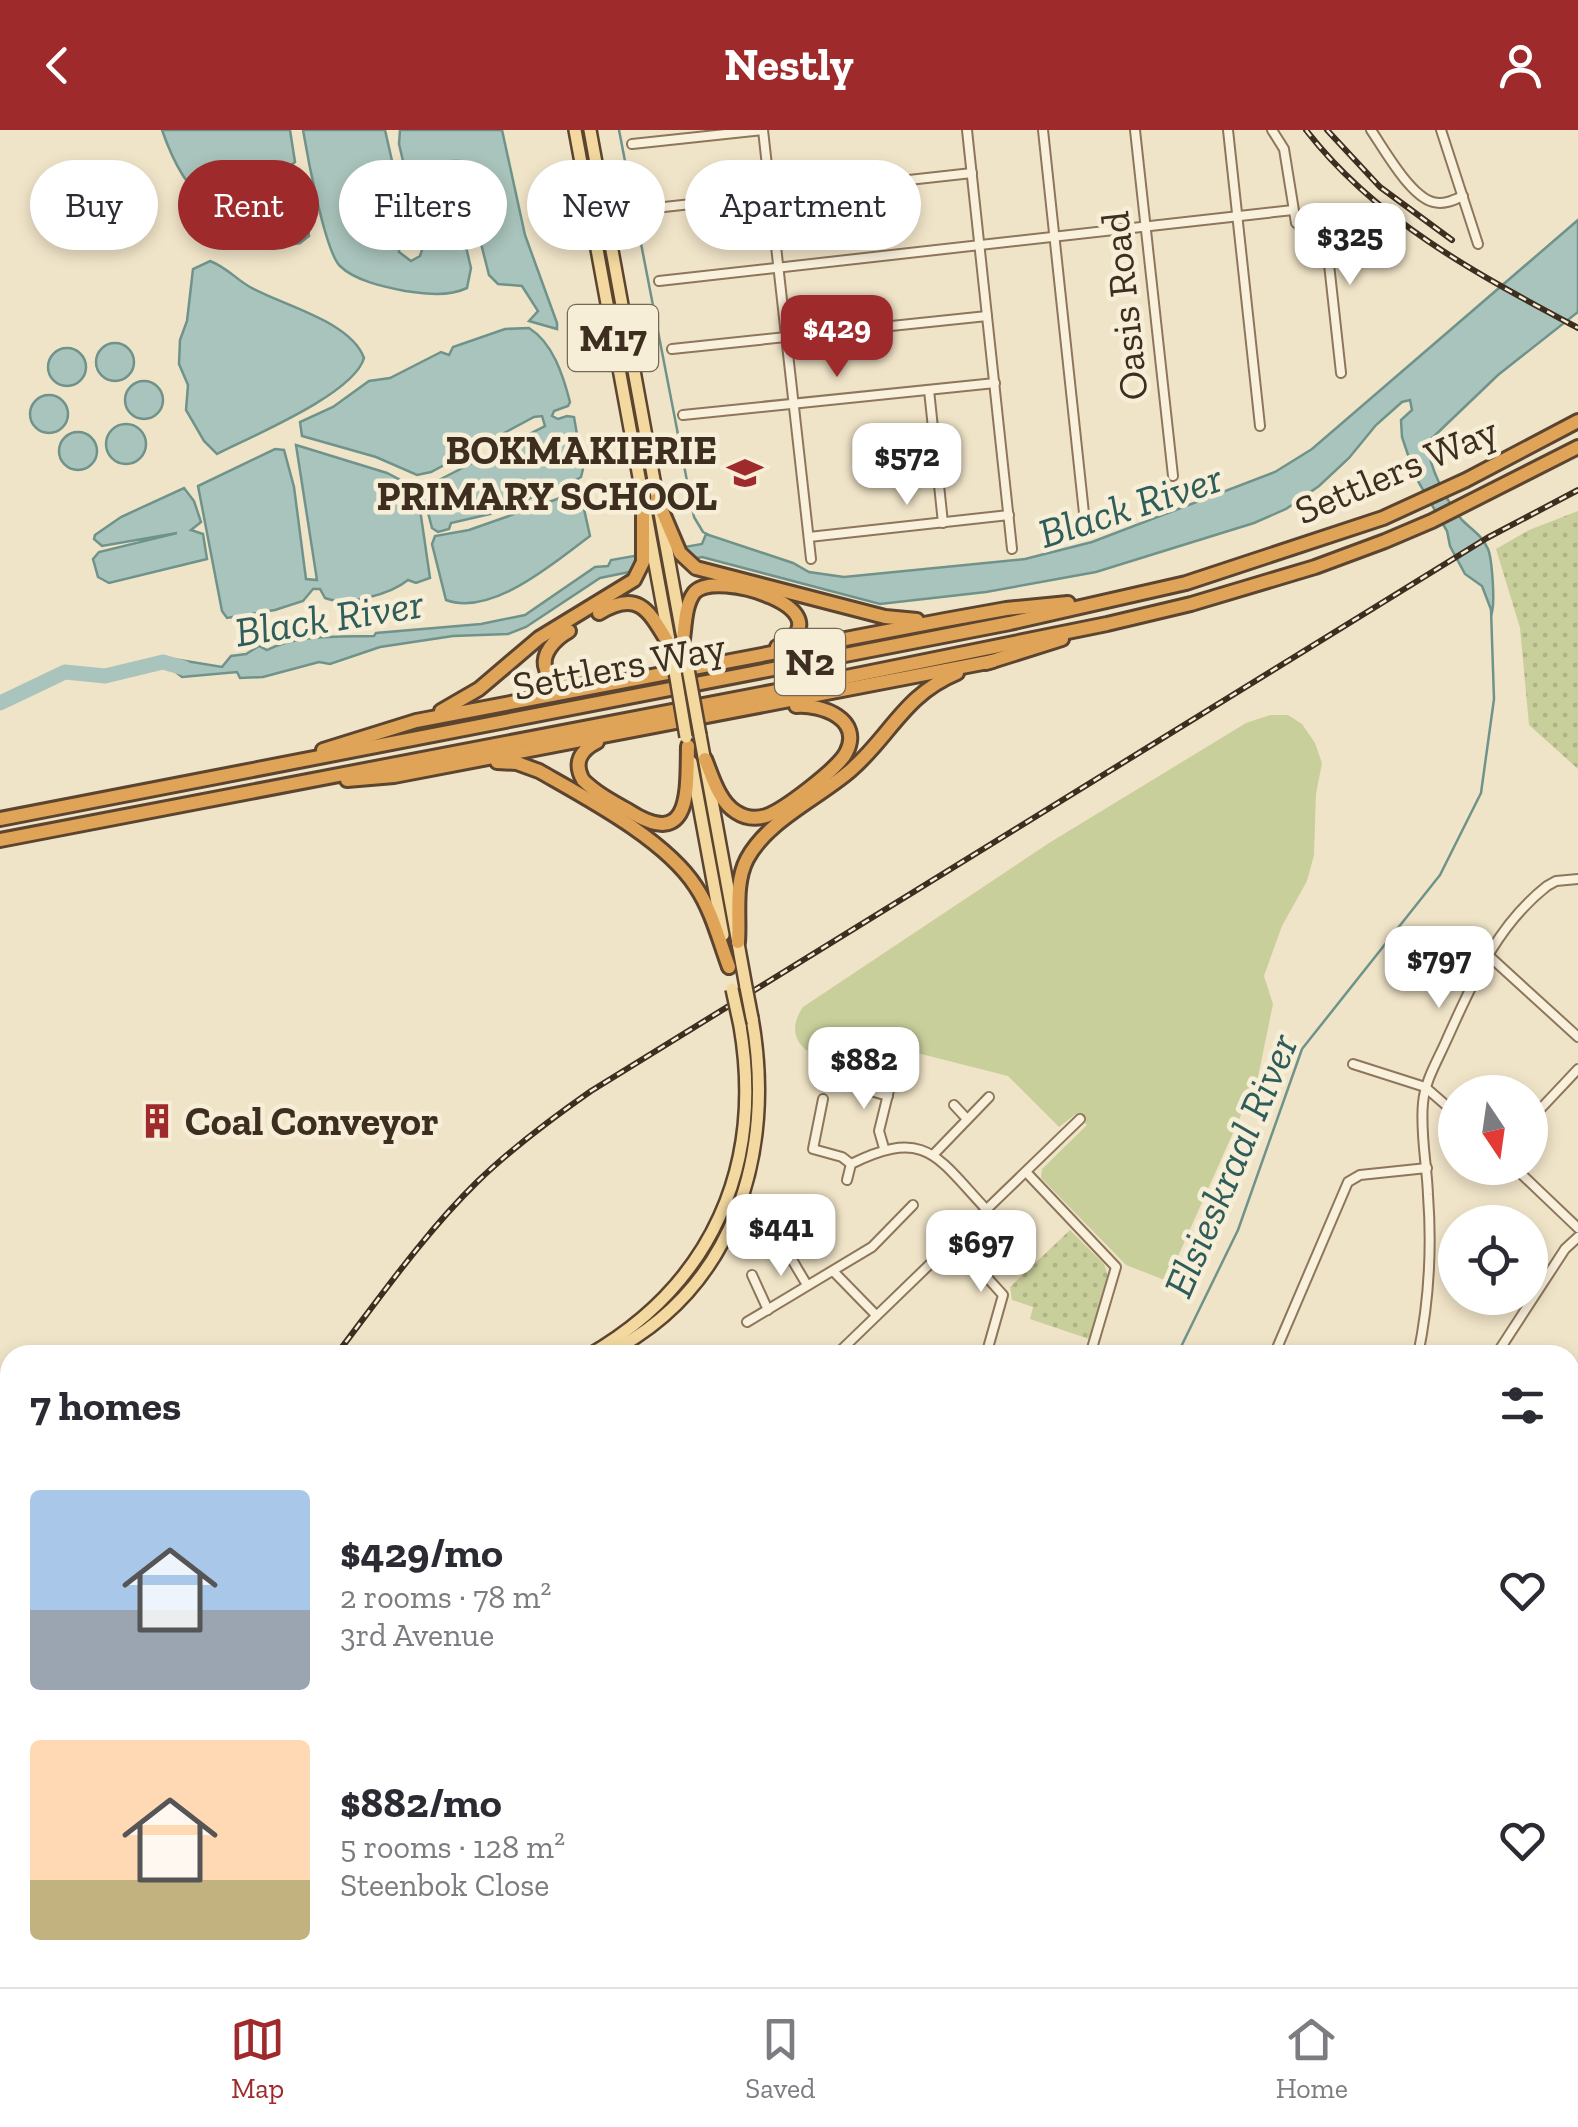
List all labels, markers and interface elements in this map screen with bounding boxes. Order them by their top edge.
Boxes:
icon: back [30,38,85,93]
text: Nestly [724,38,854,92]
icon: person [1493,38,1548,93]
chip: Buy [30,160,158,250]
chip: Rent [178,160,319,250]
chip: Filters [339,160,507,250]
chip: New [527,160,665,250]
chip: Apartment [685,160,921,250]
pin: $325 [1291,203,1409,288]
street label: Oasis Road [1090,209,1158,403]
text: $325 [1317,216,1383,254]
pin: $429 [778,295,896,380]
road number: M17 [568,305,658,371]
text: $429 [803,308,871,346]
street label: Settlers Way [1287,406,1505,534]
pin: $572 [848,423,966,508]
place label: BOKMAKIERIE PRIMARY SCHOOL [377,426,717,520]
text: $572 [874,436,940,474]
water label: Black River [1032,452,1229,559]
school or university icon: BOKMAKIERIE PRIMARY SCHOOL [726,454,764,492]
water label: Black River [231,577,427,658]
street label: Settlers Way [508,622,730,710]
road number: N2 [775,629,845,695]
pin: $797 [1380,926,1498,1011]
text: $797 [1407,939,1471,977]
water label: Elsieskraal River [1152,1025,1309,1304]
pin: $882 [805,1027,923,1112]
text: $882 [830,1040,898,1078]
north arrow [1438,1075,1548,1185]
map controls [1438,1075,1548,1315]
place label: Coal Conveyor [185,1097,439,1145]
building icon: Coal Conveyor [138,1102,176,1140]
pin: $441 [722,1194,840,1279]
button: locate [1438,1205,1548,1315]
text: $441 [748,1207,814,1245]
pin: $697 [922,1210,1040,1295]
text: $697 [948,1223,1014,1261]
icon: filters [1495,1378,1550,1433]
text: 7 homes [30,1380,181,1431]
text: $429/mo [340,1527,503,1578]
icon: home [110,1530,230,1650]
icon: heart [1495,1563,1550,1618]
text: 2 rooms · 78 m² [340,1578,551,1616]
text: 3rd Avenue [340,1616,494,1654]
text: $882/mo [340,1777,502,1828]
icon: home [110,1780,230,1900]
icon: heart [1495,1813,1550,1868]
text: 5 rooms · 128 m² [340,1828,565,1866]
text: Steenbok Close [340,1866,549,1904]
tab: Map [230,2012,285,2105]
tab: Saved [745,2012,815,2105]
tab: Home [1276,2012,1348,2105]

